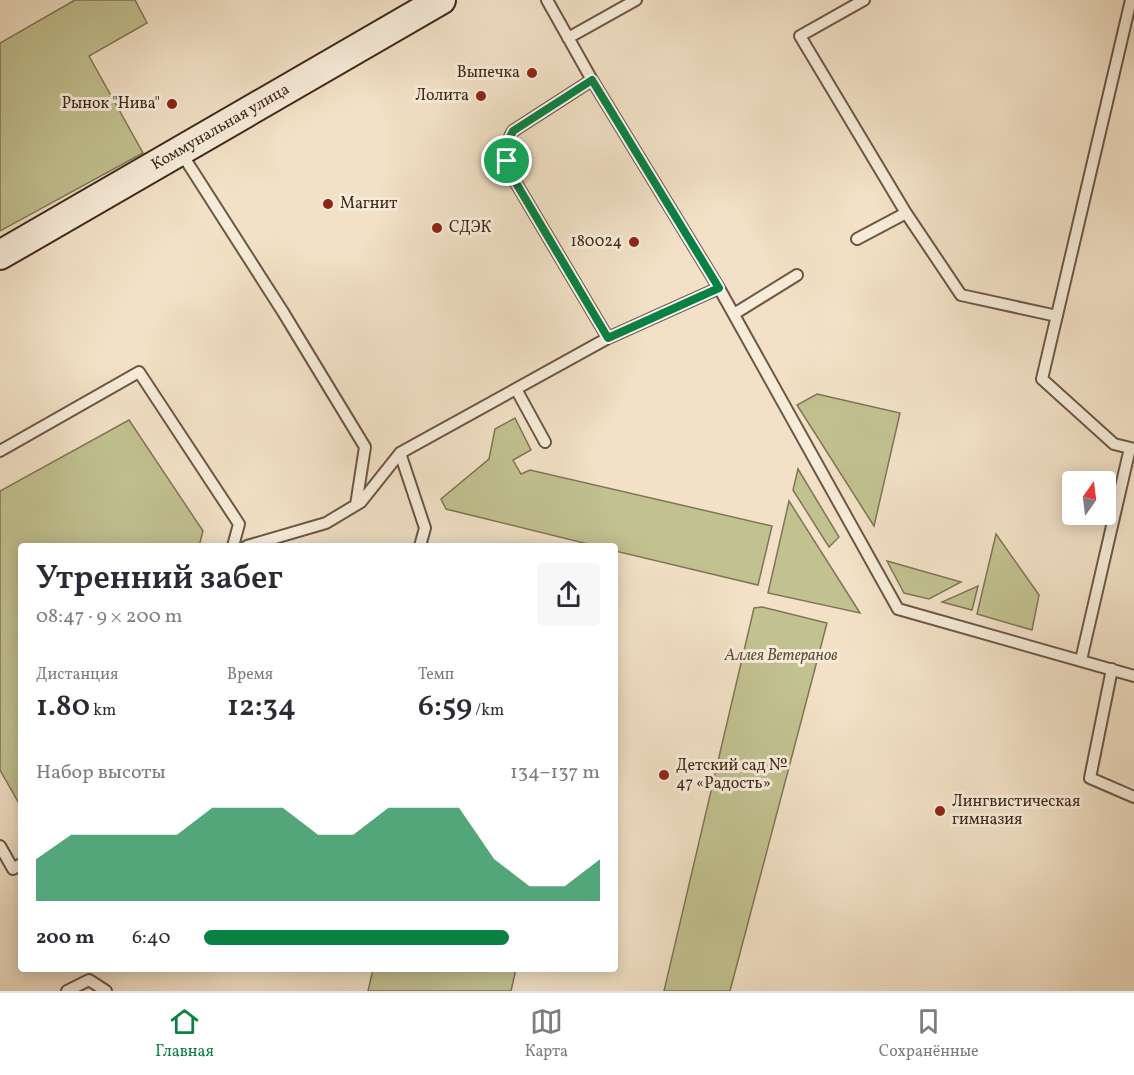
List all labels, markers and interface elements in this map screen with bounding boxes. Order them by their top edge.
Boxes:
place label: Выпечка [457,62,520,84]
marker: Выпечка [525,66,539,80]
street label: Коммунальная улица [148,79,294,176]
place label: Лолита [415,85,469,107]
marker: Лолита [474,89,488,103]
place label: Рынок "Нива" [62,93,160,115]
marker: Рынок "Нива" [165,97,179,111]
pin [481,135,532,186]
icon: arrive [490,144,523,177]
place label: Магнит [340,193,397,215]
marker: Магнит [321,197,335,211]
place label: СДЭК [449,217,492,239]
marker: СДЭК [430,221,444,235]
place label: 180024 [570,231,622,253]
marker: 180024 [627,235,641,249]
north arrow [1062,471,1116,525]
map controls [1062,471,1116,525]
text: Утренний забег [36,557,283,603]
button: share [537,563,600,626]
text: 08:47 · 9 × 200 m [36,603,183,631]
park label: Аллея Ветеранов [723,645,838,667]
text: Дистанция [36,664,118,686]
text: Время [227,664,273,686]
text: Темп [418,664,454,686]
text: 1.80 [36,686,90,728]
text: 12:34 [227,686,296,728]
text: 6:59 [418,686,472,728]
text: km [90,700,116,722]
text: /km [472,700,504,722]
place label: Детский сад № 47 «Радость» [676,755,788,795]
text: Набор высоты [36,759,166,787]
text: 134–137 m [510,759,600,787]
marker: Детский сад № 47 «Радость» [657,768,671,782]
place label: Лингвистическая гимназия [952,791,1080,831]
marker: Лингвистическая гимназия [933,804,947,818]
text: 200 m [36,924,94,952]
text: 6:40 [132,924,170,952]
tab: Главная [155,1005,214,1063]
tab: Карта [525,1005,568,1063]
tab: Сохранённые [879,1005,979,1063]

